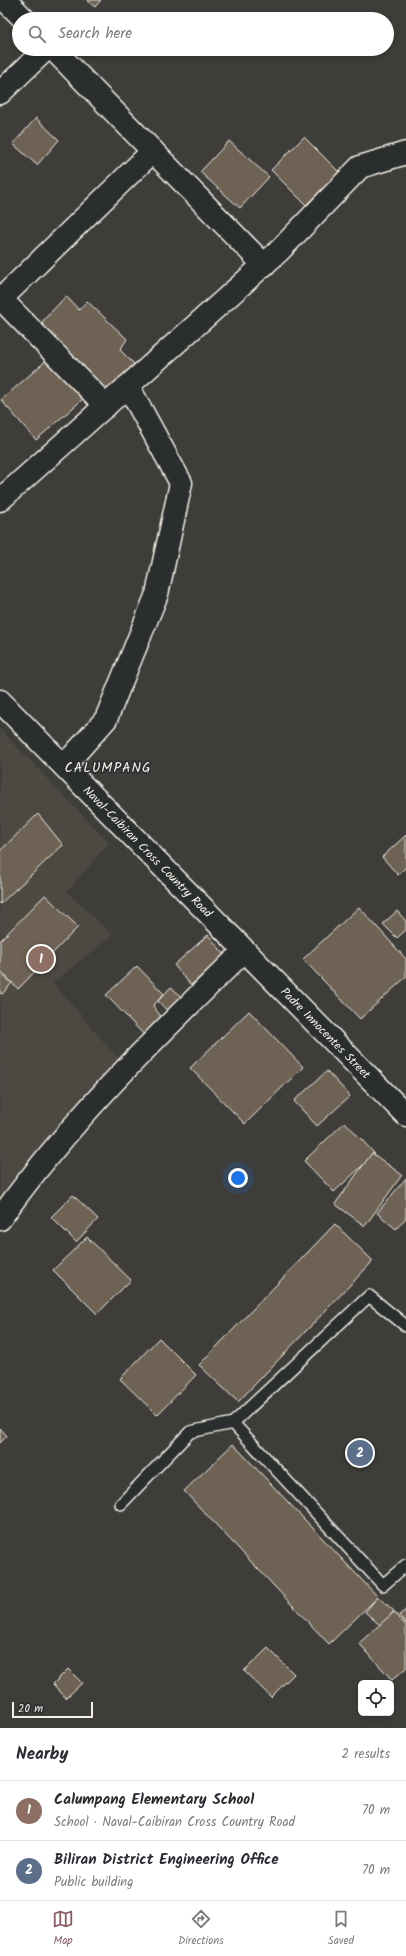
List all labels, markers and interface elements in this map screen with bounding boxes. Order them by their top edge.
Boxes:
search box [12,12,394,56]
text: Search here [58,22,132,46]
icon: search [26,23,48,45]
district label: CALUMPANG [64,757,152,779]
street label: Naval-Caibiran Cross Country Road [78,782,217,923]
pin: 1 [28,944,54,974]
street label: Padre Innocentes Street [276,983,375,1084]
your location [228,1168,248,1188]
pin: 2 [347,1438,373,1468]
map controls [358,1680,394,1716]
button: locate [358,1680,394,1716]
scale bar [12,1700,93,1719]
text: 20 m [18,1700,43,1718]
text: Nearby [16,1741,68,1768]
text: 2 results [342,1744,390,1765]
text: Calumpang Elementary School [54,1788,254,1812]
text: 1 [27,1800,31,1821]
text: 70 m [362,1800,390,1821]
text: School · Naval-Caibiran Cross Country Road [54,1812,295,1833]
text: Biliran District Engineering Office [54,1848,279,1872]
text: 2 [25,1860,33,1881]
text: 70 m [362,1860,390,1881]
text: Public building [54,1872,133,1893]
tab: Map [52,1908,74,1950]
tab: Directions [178,1908,224,1950]
tab: Saved [328,1908,354,1950]

